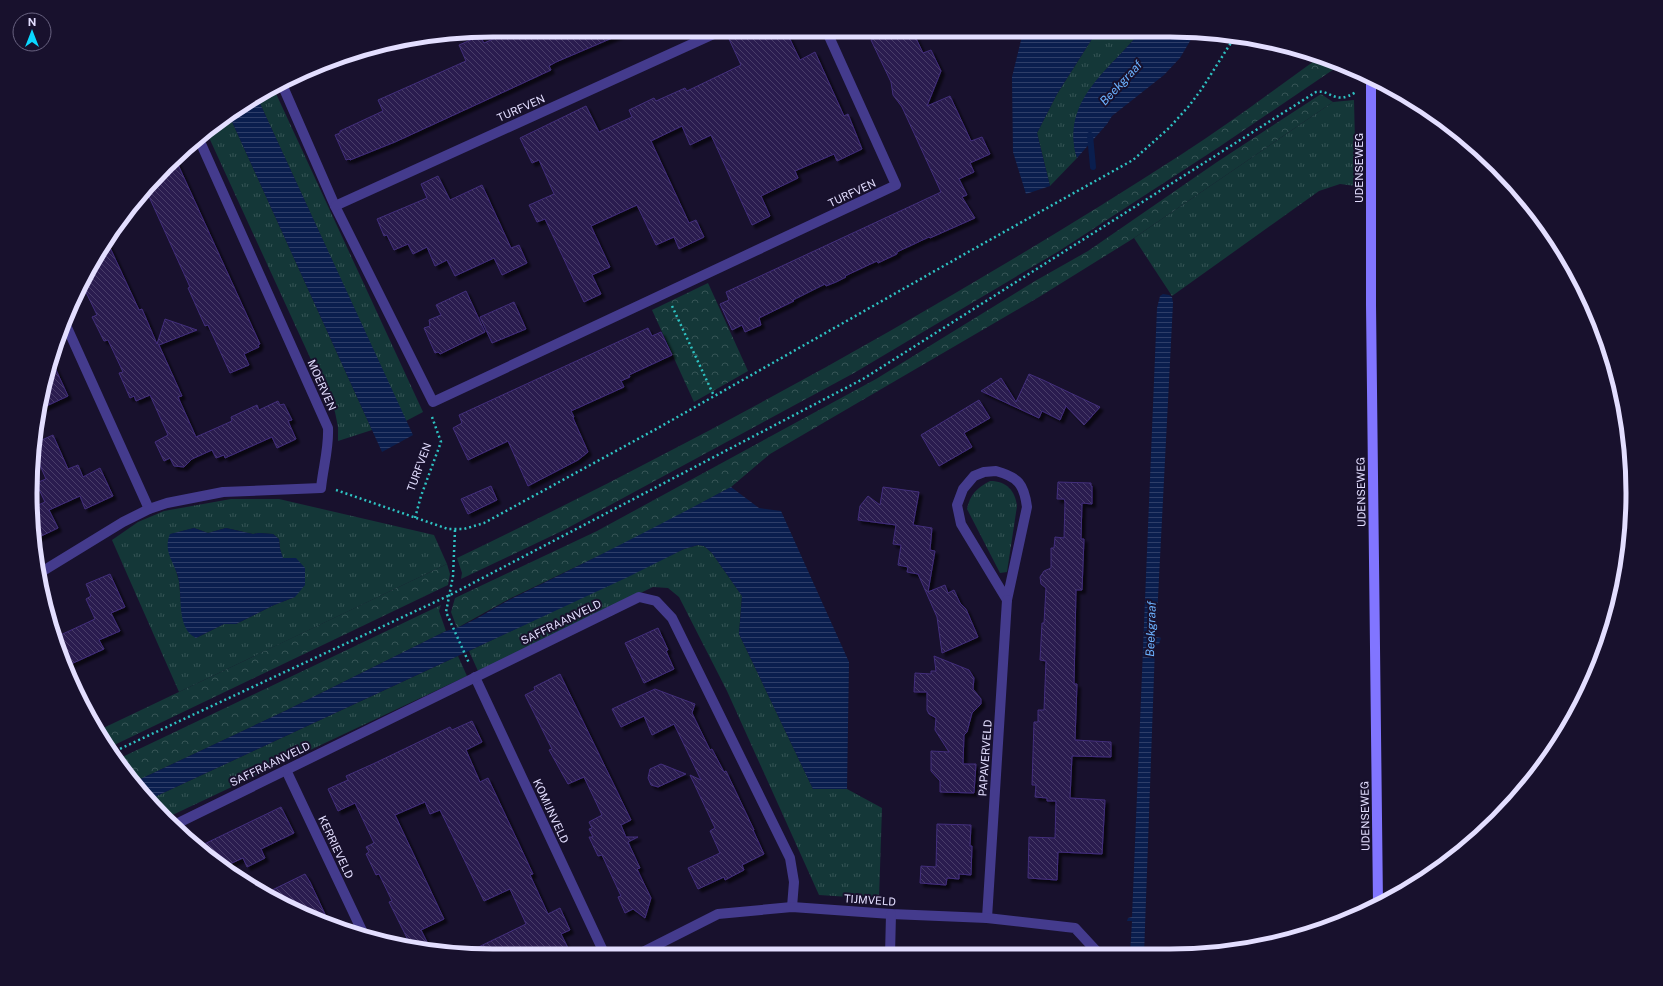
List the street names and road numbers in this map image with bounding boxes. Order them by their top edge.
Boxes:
street label: TURFVEN [495,92,547,124]
street label: UDENSEWEG [1353,133,1365,203]
street label: TURFVEN [826,177,878,209]
street label: MOERVEN [305,358,339,412]
street label: TURFVEN [405,441,433,493]
street label: UDENSEWEG [1354,457,1368,527]
street label: SAFFRAANVELD [519,597,603,647]
street label: PAPAVERVELD [976,719,994,797]
street label: SAFFRAANVELD [228,739,312,789]
street label: KOMIJNVELD [531,777,571,845]
street label: UDENSEWEG [1358,781,1372,851]
street label: KERRIEVELD [316,814,356,880]
street label: TIJMVELD [844,892,897,908]

